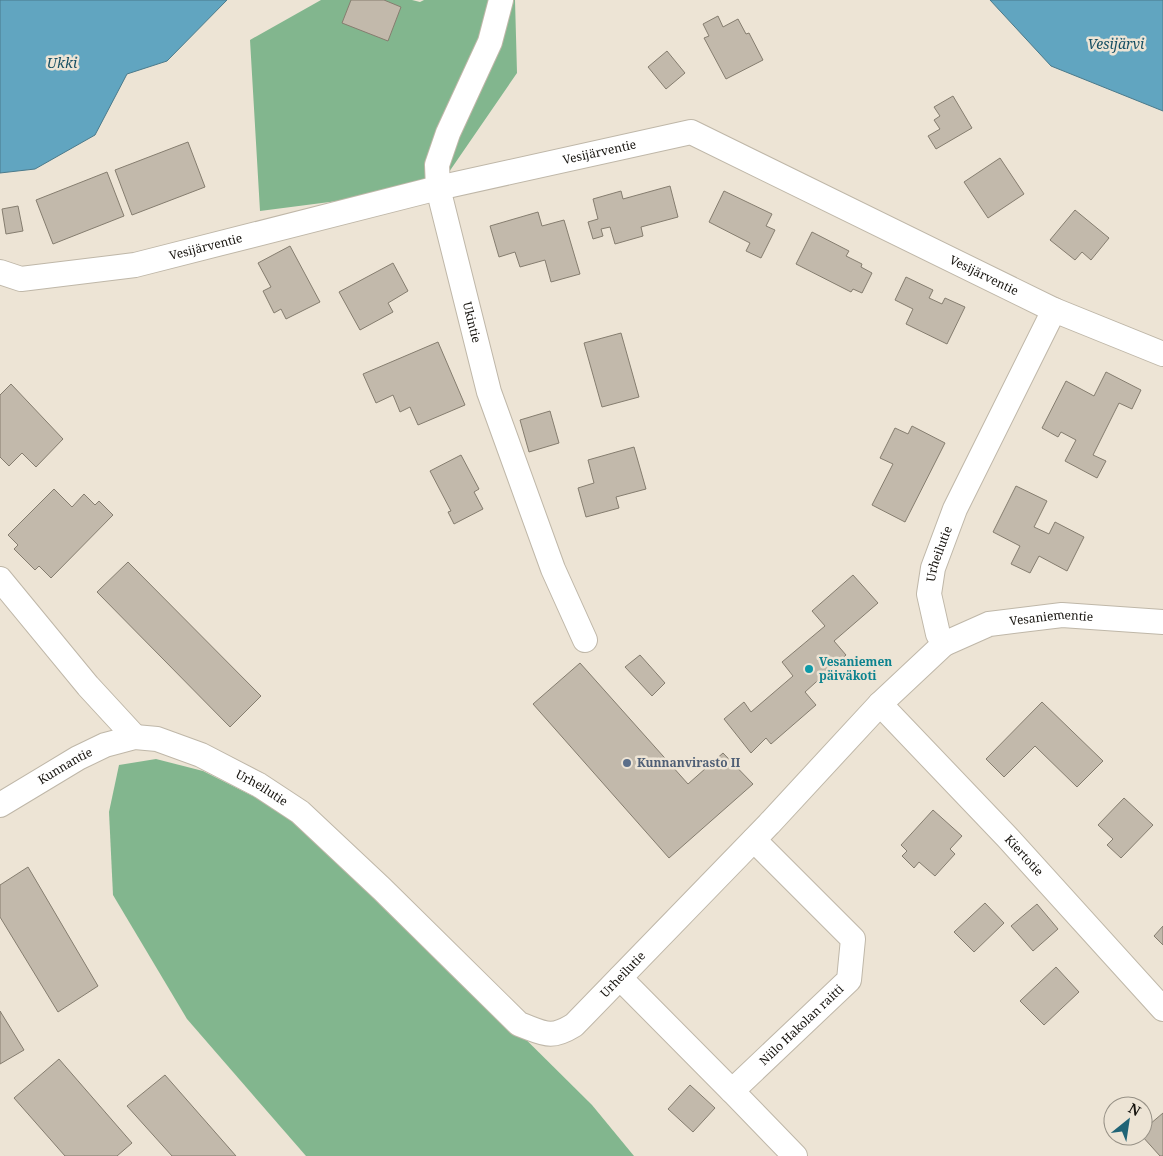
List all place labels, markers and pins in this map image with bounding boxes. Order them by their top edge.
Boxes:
place label: Vesaniemen päiväkoti [819,653,892,684]
marker: Vesaniemen päiväkoti [803,663,815,675]
place label: Kunnanvirasto II [637,754,740,771]
marker: Kunnanvirasto II [621,757,633,769]

